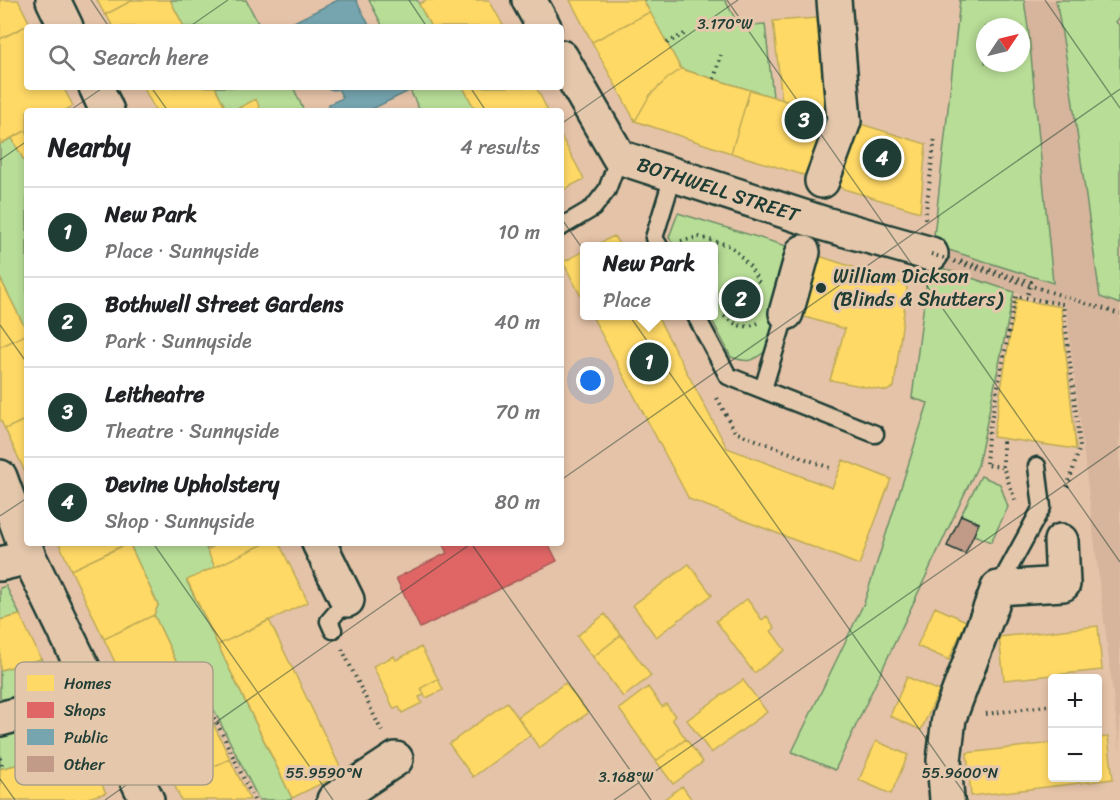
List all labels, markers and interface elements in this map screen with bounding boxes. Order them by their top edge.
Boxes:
text: 3.170°W [697,11,753,37]
north arrow [976,18,1030,72]
search box [24,24,564,90]
text: Search here [93,38,209,77]
icon: search [45,41,78,74]
pin: 3 [784,98,824,142]
text: Nearby [48,124,130,170]
text: 4 results [460,130,540,165]
pin: 4 [862,136,902,180]
street label: BOTHWELL STREET [632,147,806,233]
text: New Park [105,195,197,234]
text: 1 [63,215,72,250]
text: 10 m [498,215,540,250]
text: Place · Sunnyside [105,234,259,269]
popup [580,242,718,320]
text: New Park [603,244,695,283]
place label: William Dickson (Blinds & Shutters) [833,259,1003,317]
pin: 2 [722,276,760,322]
marker: William Dickson (Blinds & Shutters) [814,281,828,295]
text: Place [603,283,651,318]
text: Bothwell Street Gardens [105,285,343,324]
text: 2 [62,305,73,340]
text: 40 m [494,305,540,340]
text: Park · Sunnyside [105,324,252,359]
pin: 1 [630,340,668,385]
your location [576,366,605,395]
text: Leitheatre [105,375,205,414]
text: 3 [62,395,73,430]
text: 70 m [495,395,540,430]
text: Theatre · Sunnyside [105,414,279,449]
text: Devine Upholstery [105,465,279,504]
text: 4 [61,485,74,520]
text: 80 m [495,485,540,520]
text: Shop · Sunnyside [105,504,255,539]
legend [15,662,213,785]
text: Homes [64,669,112,698]
map controls [1048,674,1102,782]
button: + [1048,674,1102,728]
text: Shops [64,696,106,725]
text: Public [64,723,108,752]
button: − [1048,728,1102,782]
text: Other [64,750,106,779]
text: 55.9590°N [286,760,363,786]
text: 55.9600°N [922,760,999,786]
text: 3.168°W [599,764,654,790]

